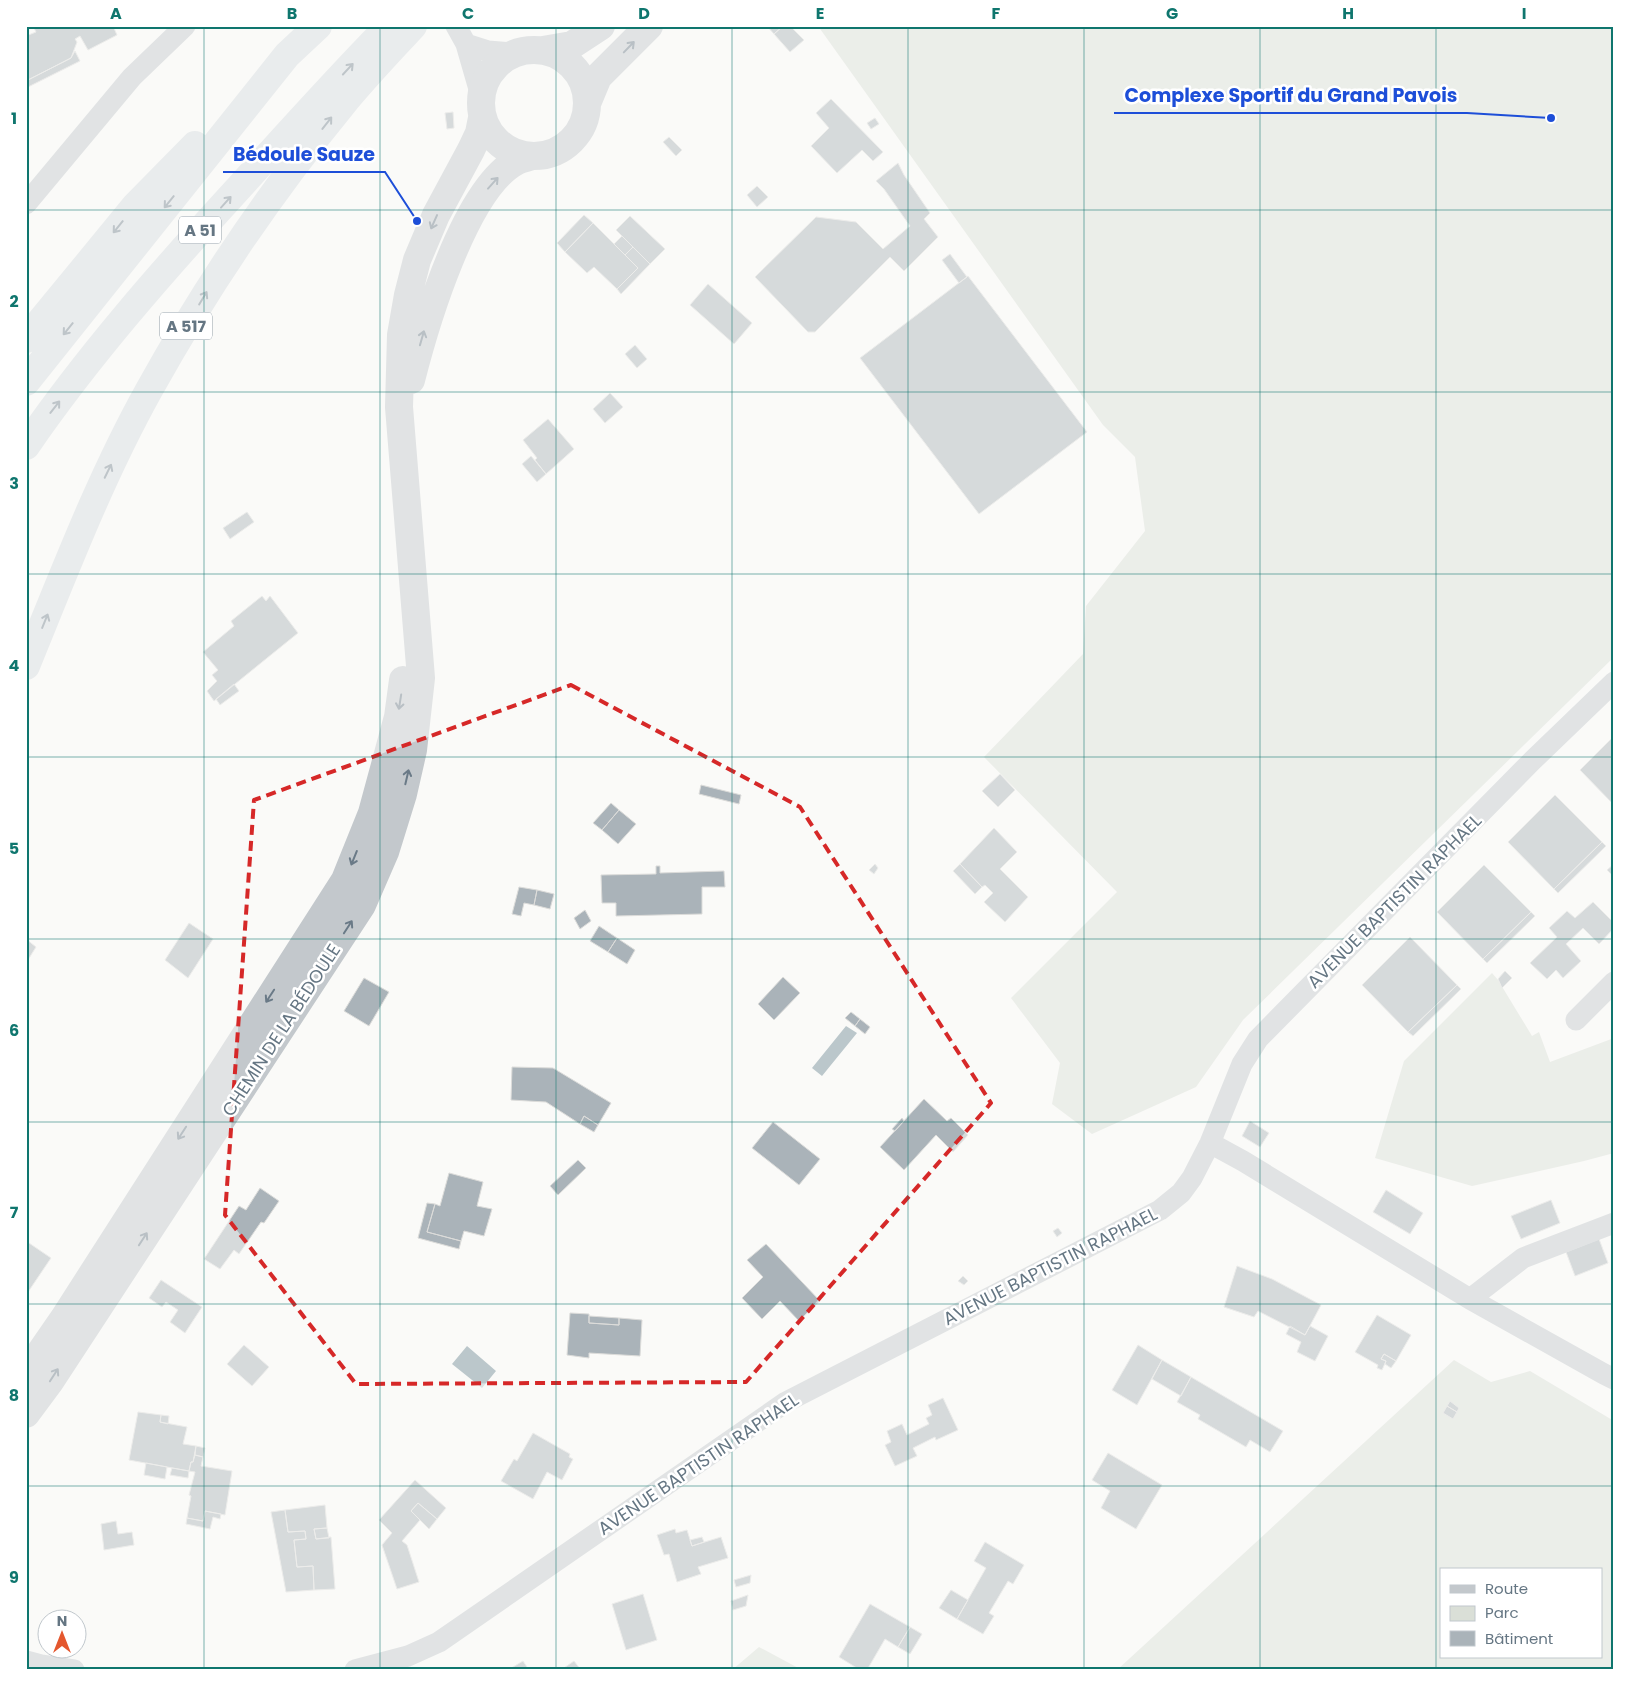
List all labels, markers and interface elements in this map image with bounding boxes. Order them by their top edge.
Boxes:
text: A [110,2,122,25]
text: B [287,2,297,25]
text: C [462,2,474,25]
text: D [638,2,650,25]
text: E [816,2,824,25]
text: F [992,2,1001,25]
text: G [1166,2,1178,25]
text: H [1342,2,1354,25]
text: I [1522,2,1526,25]
one-way arrow [623,40,635,53]
one-way arrow [342,62,354,75]
callout: Complexe Sportif du Grand Pavois [1114,79,1467,113]
text: Complexe Sportif du Grand Pavois [1125,82,1457,109]
text: 1 [11,107,17,130]
one-way arrow [322,117,333,130]
callout: Bédoule Sauze [223,138,385,172]
text: Bédoule Sauze [233,141,375,168]
one-way arrow [487,176,499,189]
one-way arrow [164,195,175,208]
one-way arrow [220,195,232,208]
one-way arrow [428,214,438,229]
road number: A 51 [179,216,221,244]
one-way arrow [112,220,123,233]
text: 2 [9,290,19,313]
one-way arrow [198,292,208,306]
road number: A 517 [160,312,212,340]
one-way arrow [63,323,74,336]
one-way arrow [417,330,427,346]
one-way arrow [50,400,60,414]
one-way arrow [104,464,114,479]
text: 3 [9,472,19,495]
one-way arrow [40,614,50,629]
text: 4 [9,654,20,677]
one-way arrow [395,694,405,710]
one-way arrow [403,769,412,785]
street label: AVENUE BAPTISTIN RAPHAEL [1301,808,1487,994]
text: 5 [9,837,19,860]
one-way arrow [349,849,358,865]
one-way arrow [343,921,353,935]
street label: CHEMIN DE LA BÉDOULE [216,939,346,1121]
one-way arrow [265,989,275,1003]
text: 6 [9,1019,19,1042]
one-way arrow [177,1126,187,1140]
text: 7 [10,1201,19,1224]
street label: AVENUE BAPTISTIN RAPHAEL [939,1201,1162,1331]
one-way arrow [139,1232,149,1246]
one-way arrow [50,1368,60,1382]
text: 8 [9,1384,19,1407]
street label: AVENUE BAPTISTIN RAPHAEL [593,1387,804,1541]
text: 9 [9,1566,19,1589]
legend [1440,1568,1602,1658]
text: Route [1485,1578,1528,1599]
text: Parc [1485,1602,1519,1623]
north arrow [38,1608,88,1658]
text: N [57,1611,67,1631]
text: Bâtiment [1485,1628,1553,1649]

